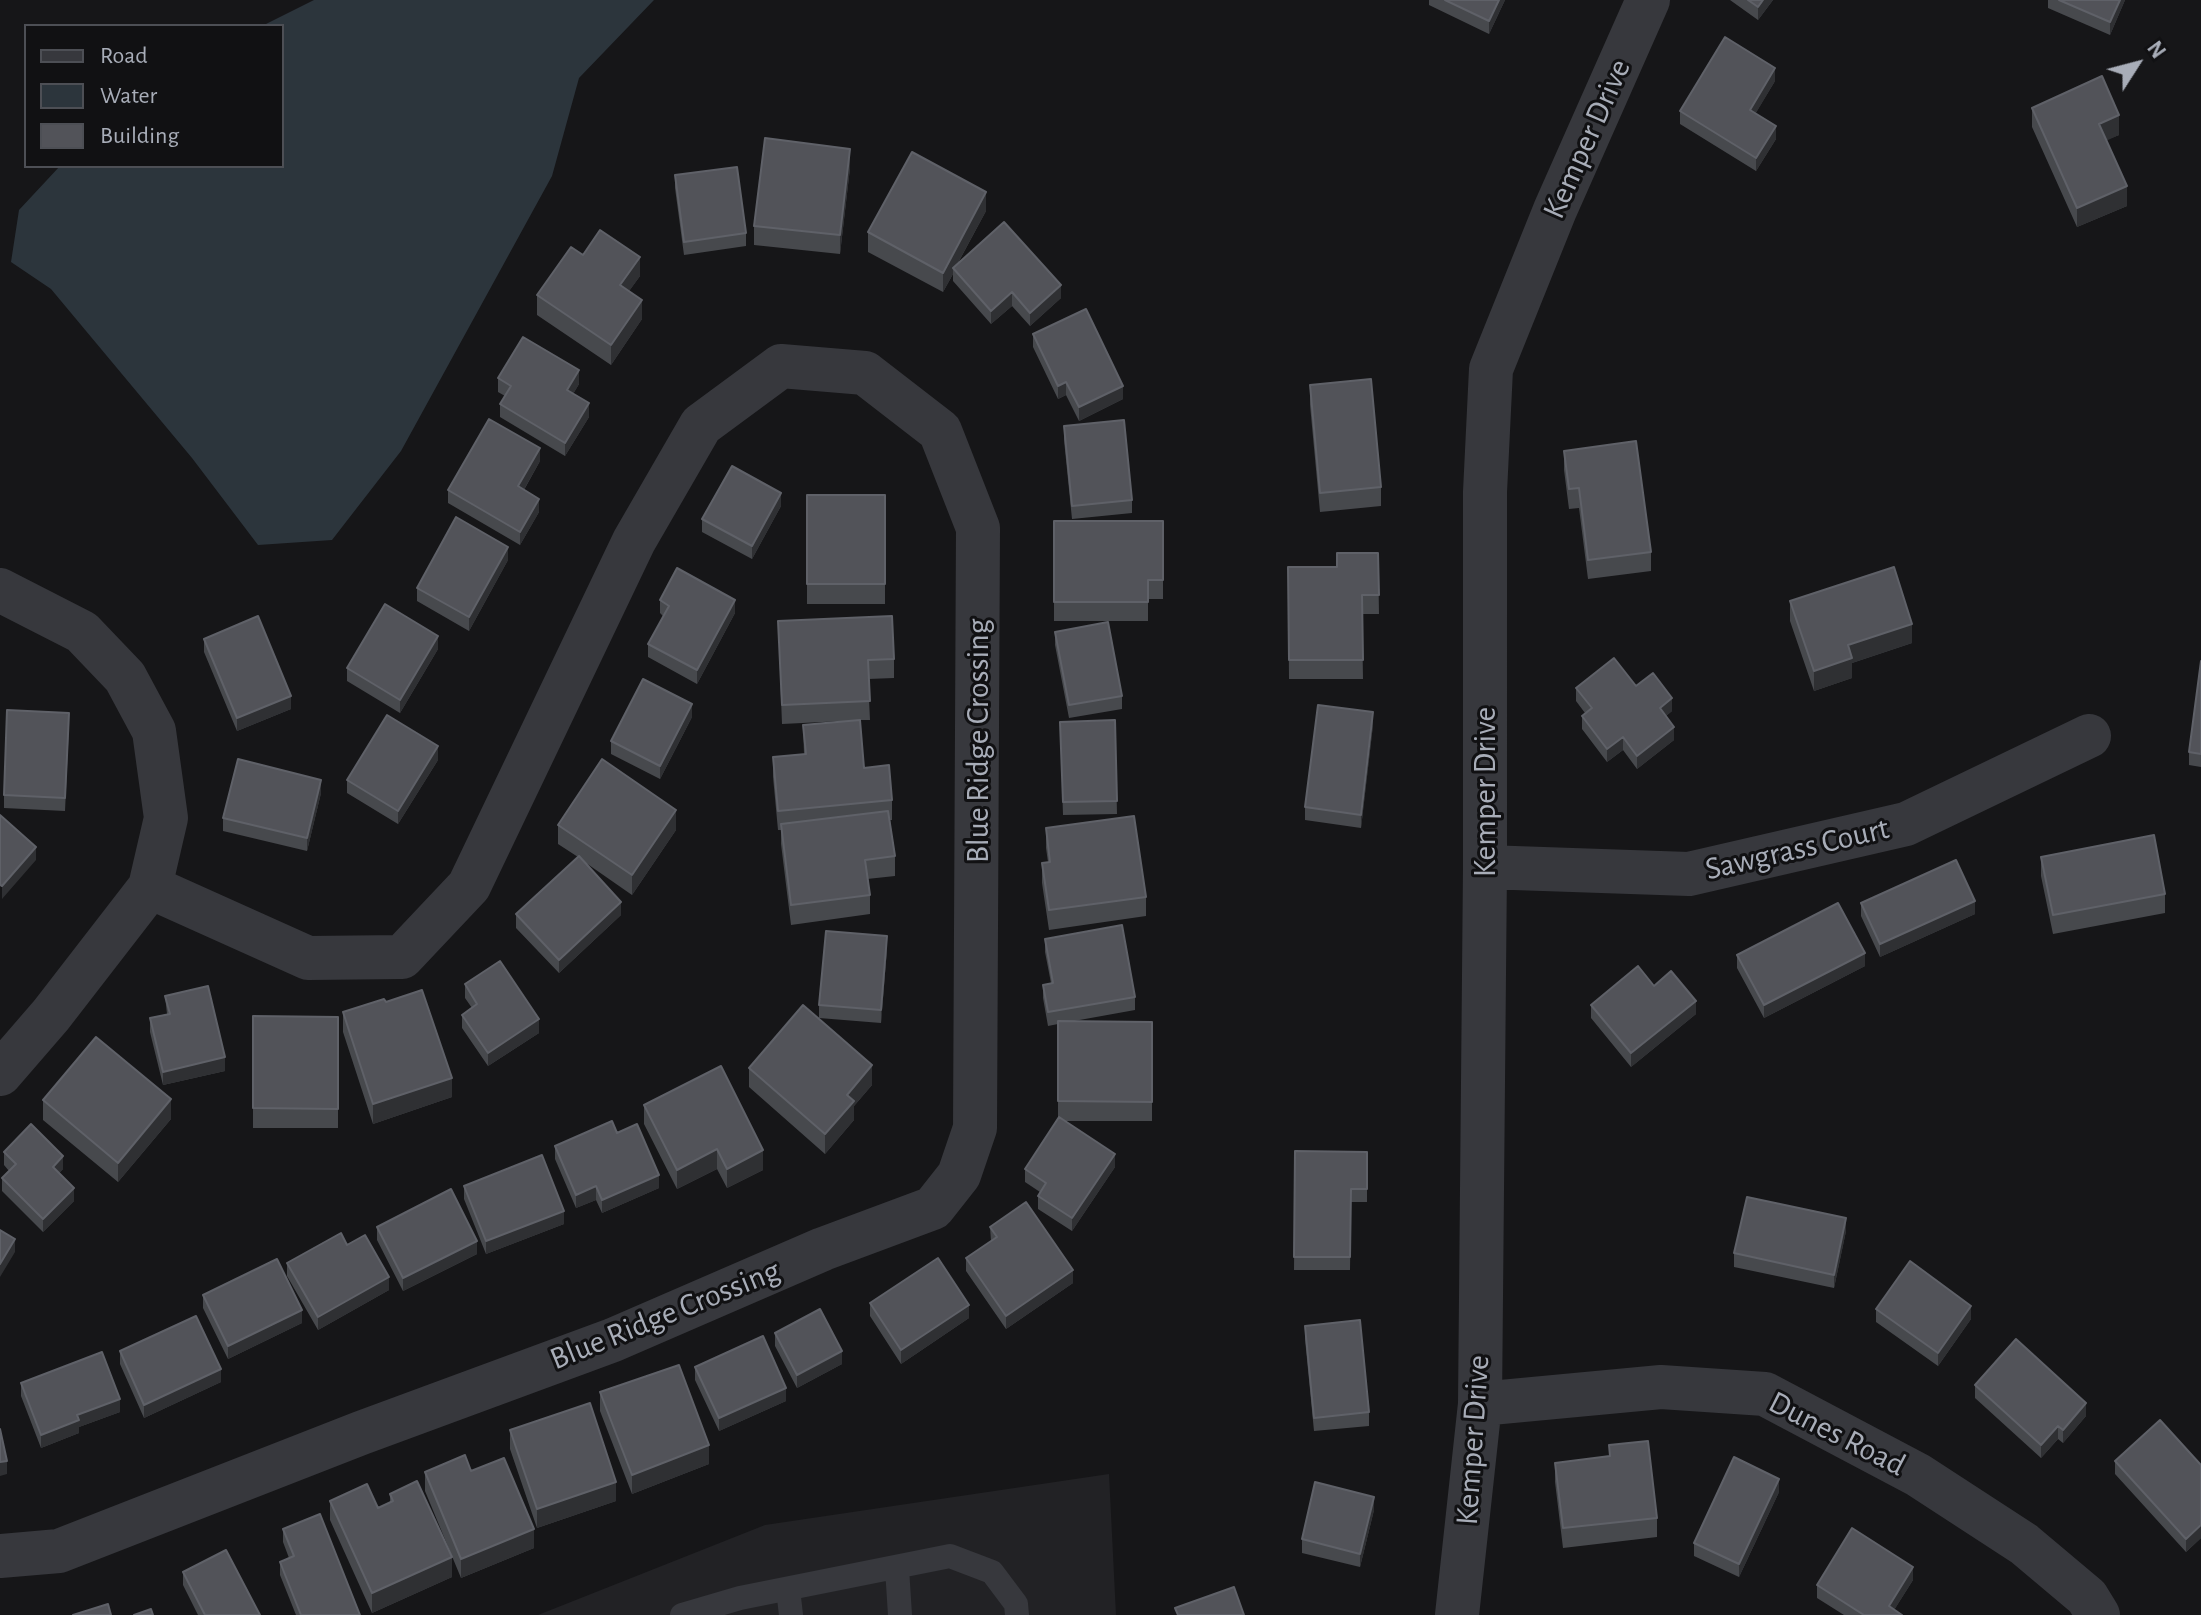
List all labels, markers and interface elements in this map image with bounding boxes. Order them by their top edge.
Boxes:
legend [24,24,284,168]
north arrow [2097,24,2177,104]
text: N [2143,37,2170,63]
text: Road [100,44,148,68]
street label: Kemper Drive [1535,53,1639,225]
text: Water [100,84,157,108]
text: Building [100,124,179,148]
street label: Blue Ridge Crossing [959,619,997,863]
street label: Kemper Drive [1466,707,1504,877]
street label: Sawgrass Court [1701,809,1893,889]
street label: Blue Ridge Crossing [544,1251,786,1379]
street label: Kemper Drive [1448,1354,1498,1526]
street label: Dunes Road [1762,1383,1912,1485]

